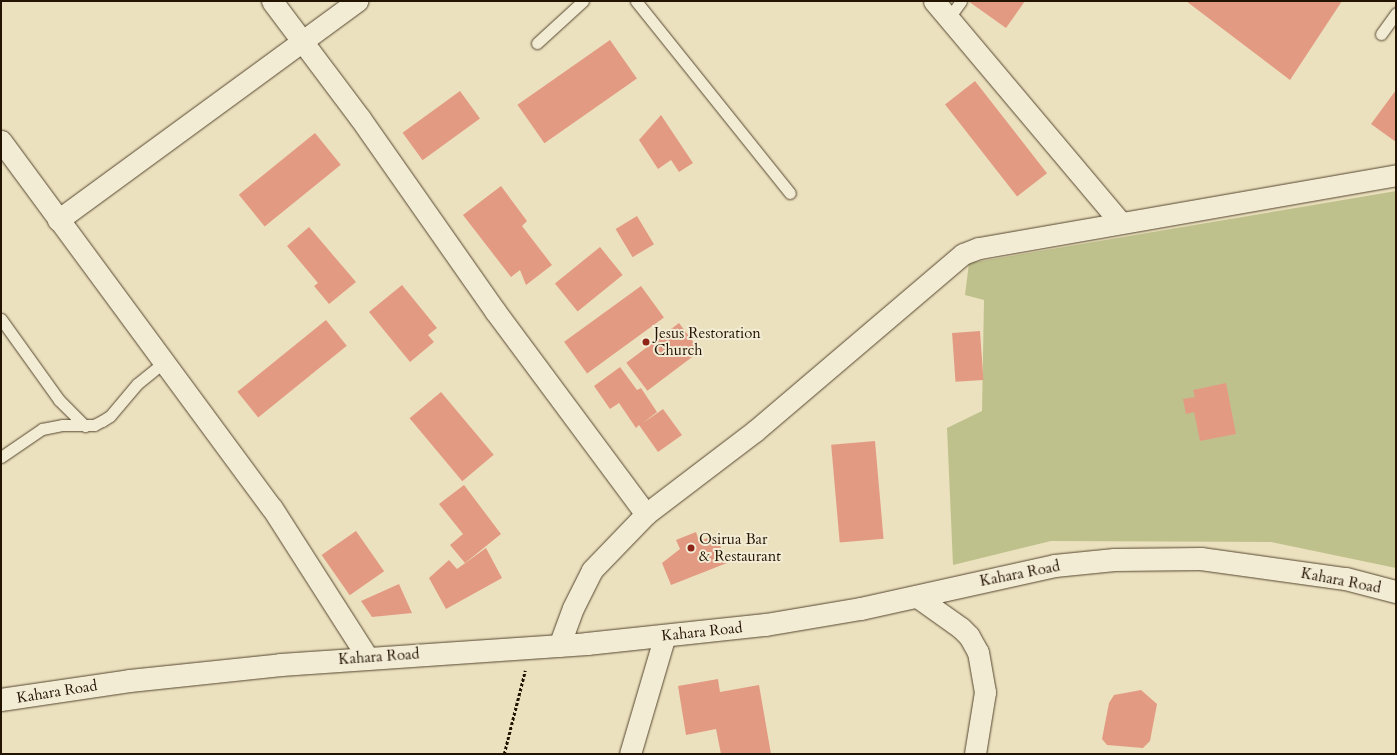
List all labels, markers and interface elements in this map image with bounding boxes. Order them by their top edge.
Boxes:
place label: Jesus Restoration Church [654,324,761,359]
marker: Jesus Restoration Church [641,337,651,347]
place label: Osirua Bar & Restaurant [699,530,781,565]
marker: Osirua Bar & Restaurant [686,543,696,553]
street label: Kahara Road [978,557,1062,591]
street label: Kahara Road [1299,564,1383,598]
street label: Kahara Road [661,619,743,645]
street label: Kahara Road [338,645,420,669]
street label: Kahara Road [15,677,99,707]

